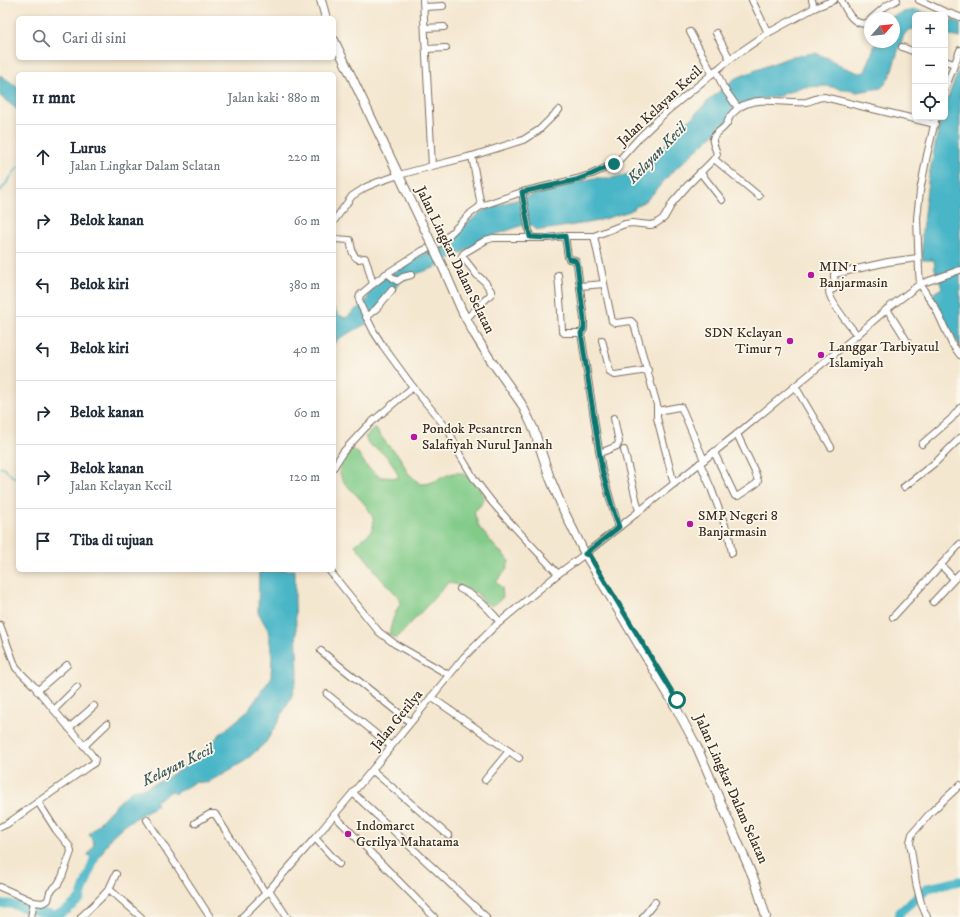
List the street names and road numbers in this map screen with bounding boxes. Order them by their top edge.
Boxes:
street label: Jalan Kelayan Kecil [612,62,707,151]
street label: Jalan Lingkar Dalam Selatan [411,182,499,337]
street label: Jalan Gerilya [366,686,427,755]
street label: Jalan Lingkar Dalam Selatan [689,710,772,867]

